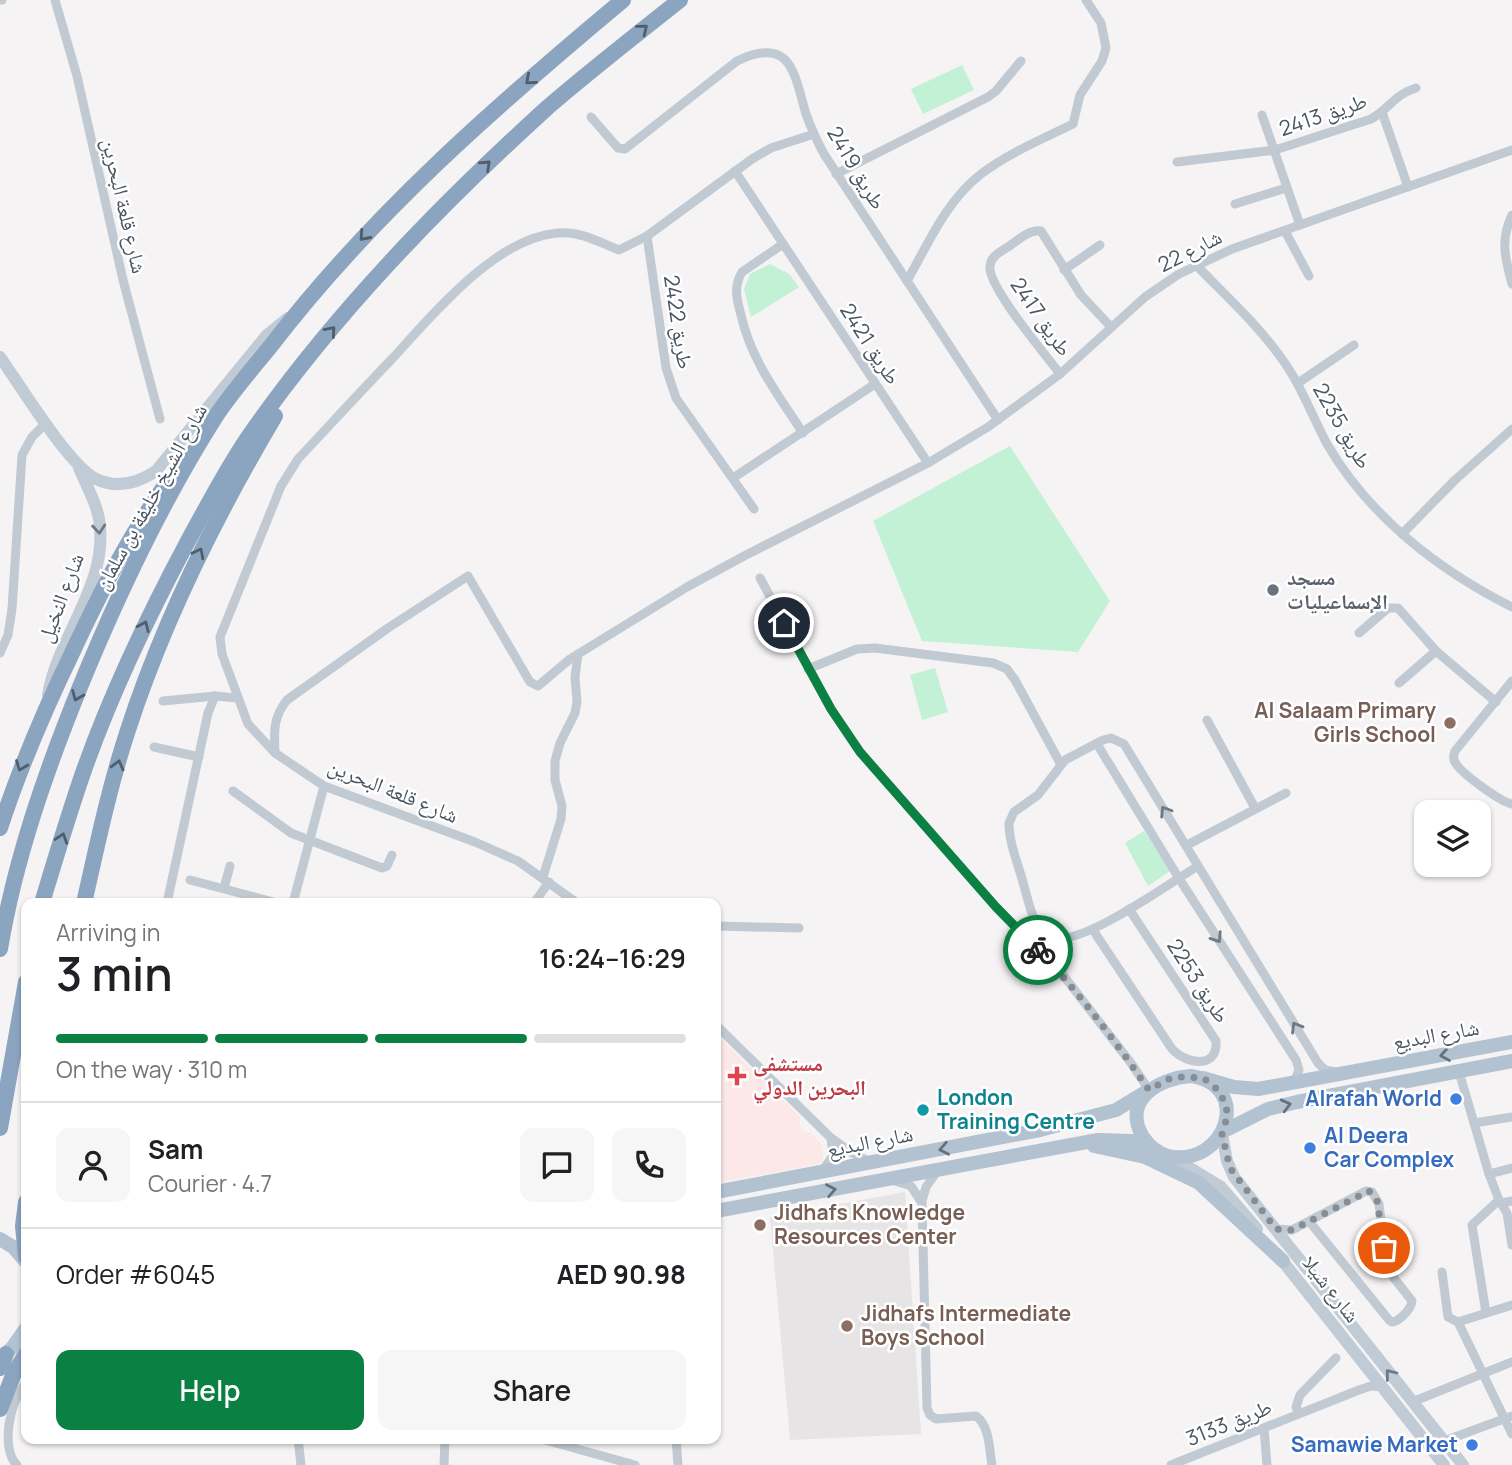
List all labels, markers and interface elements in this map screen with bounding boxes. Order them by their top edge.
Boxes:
one-way arrow [636,25,648,38]
one-way arrow [525,72,538,84]
street label: طريق 2413 [1275,86,1370,142]
street label: طريق 2419 [821,121,893,214]
street label: شارع قلعة البحرين [96,135,154,276]
one-way arrow [478,161,491,173]
street label: شارع 22 [1153,222,1226,278]
one-way arrow [360,228,373,241]
street label: طريق 2417 [1005,272,1079,361]
street label: طريق 2422 [658,273,700,371]
street label: طريق 2421 [834,298,907,389]
one-way arrow [323,327,335,340]
street label: طريق 2235 [1307,377,1379,474]
street label: شارع الشيخ خليفة بن سلمان [87,398,213,595]
one-way arrow [92,523,107,535]
one-way arrow [191,548,205,560]
street label: شارع النخيل [30,549,90,646]
place label: مسجد الإسماعيليات [1287,563,1388,615]
marker: مسجد الإسماعيليات [1265,582,1281,598]
pin [754,593,814,653]
icon: home [765,604,803,642]
one-way arrow [136,620,150,633]
one-way arrow [71,689,85,701]
place label: Al Salaam Primary Girls School [1254,696,1436,748]
marker: Al Salaam Primary Girls School [1442,715,1458,731]
street label: شارع قلعة البحرين [324,751,463,829]
one-way arrow [16,760,30,772]
one-way arrow [110,760,124,772]
map controls [1414,800,1491,877]
button: layers [1414,800,1491,877]
one-way arrow [1161,805,1174,818]
one-way arrow [54,832,69,844]
courier [1003,915,1073,985]
text: Arriving in [56,916,161,948]
one-way arrow [1209,930,1222,943]
icon: bike [1019,931,1057,969]
street label: طريق 2253 [1161,933,1236,1028]
text: 16:24–16:29 [539,940,686,976]
text: 3 min [56,942,173,1005]
street label: شارع البديع [1391,1013,1481,1055]
one-way arrow [1291,1021,1304,1034]
one-way arrow [1439,1047,1451,1062]
place label: مستشفى البحرين الدولي [753,1049,866,1104]
text: On the way · 310 m [56,1053,247,1085]
marker: مستشفى البحرين الدولي [727,1066,747,1086]
place label: London Training Centre [937,1083,1095,1135]
place label: Alrafah World [1305,1084,1442,1112]
marker: Alrafah World [1448,1091,1464,1107]
one-way arrow [1280,1099,1292,1113]
marker: London Training Centre [915,1102,931,1118]
street label: شارع البديع [824,1119,915,1163]
place label: Al Deera Car Complex [1324,1121,1455,1173]
button: person [56,1128,130,1202]
button: chat [520,1128,594,1202]
button: phone [612,1128,686,1202]
text: Sam [148,1131,203,1167]
marker: Al Deera Car Complex [1302,1140,1318,1156]
one-way arrow [938,1141,950,1156]
text: Courier · 4.7 [148,1167,272,1199]
one-way arrow [825,1183,837,1198]
place label: Jidhafs Knowledge Resources Center [774,1198,965,1250]
marker: Jidhafs Knowledge Resources Center [752,1217,768,1233]
pin [1354,1218,1414,1278]
icon: bag [1365,1229,1403,1267]
street label: شارع شيلا [1297,1249,1367,1328]
text: Order #6045 [56,1256,215,1292]
text: AED 90.98 [557,1256,686,1292]
place label: Jidhafs Intermediate Boys School [861,1299,1071,1351]
marker: Jidhafs Intermediate Boys School [839,1318,855,1334]
button: Help [56,1350,364,1430]
button: Share [378,1350,686,1430]
one-way arrow [1386,1369,1398,1382]
street label: طريق 3133 [1182,1392,1276,1452]
place label: Samawie Market [1291,1430,1458,1458]
marker: Samawie Market [1464,1437,1480,1453]

